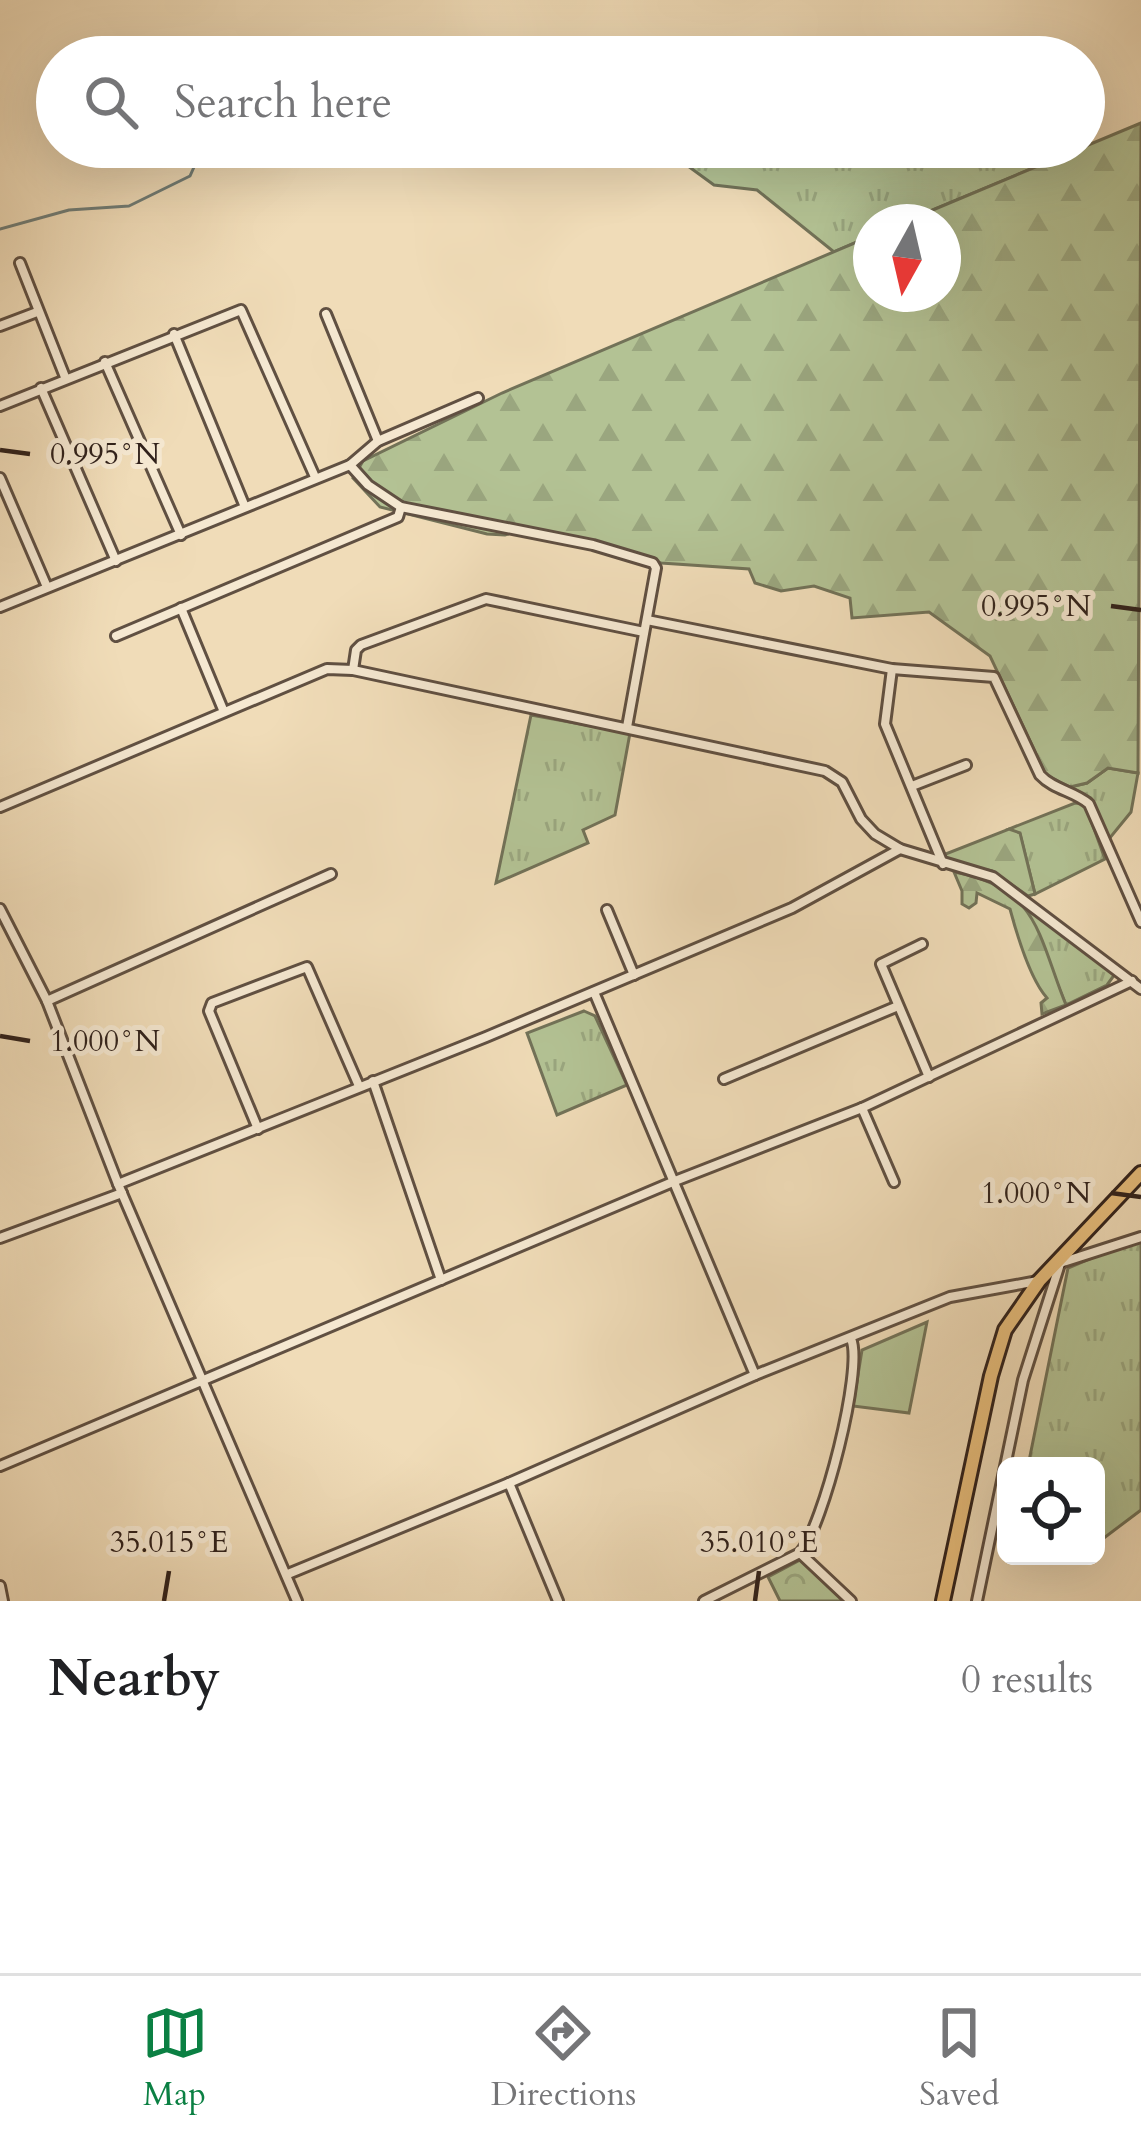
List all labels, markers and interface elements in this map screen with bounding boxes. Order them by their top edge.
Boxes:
search box [36,36,1105,168]
icon: search [78,69,144,135]
text: Search here [174,72,392,133]
north arrow [853,204,961,312]
text: 0.995°N [50,434,160,475]
text: 0.995°N [981,586,1091,627]
text: 1.000°N [50,1021,160,1062]
text: 1.000°N [981,1173,1091,1214]
map controls [997,1457,1105,1565]
button: locate [997,1457,1105,1565]
text: 35.015°E [110,1522,228,1563]
text: 35.010°E [700,1522,818,1563]
text: Nearby [48,1644,220,1714]
text: 0 results [961,1653,1093,1706]
tab: Map [142,2000,208,2117]
tab: Directions [491,2000,636,2117]
tab: Saved [919,2000,999,2117]

